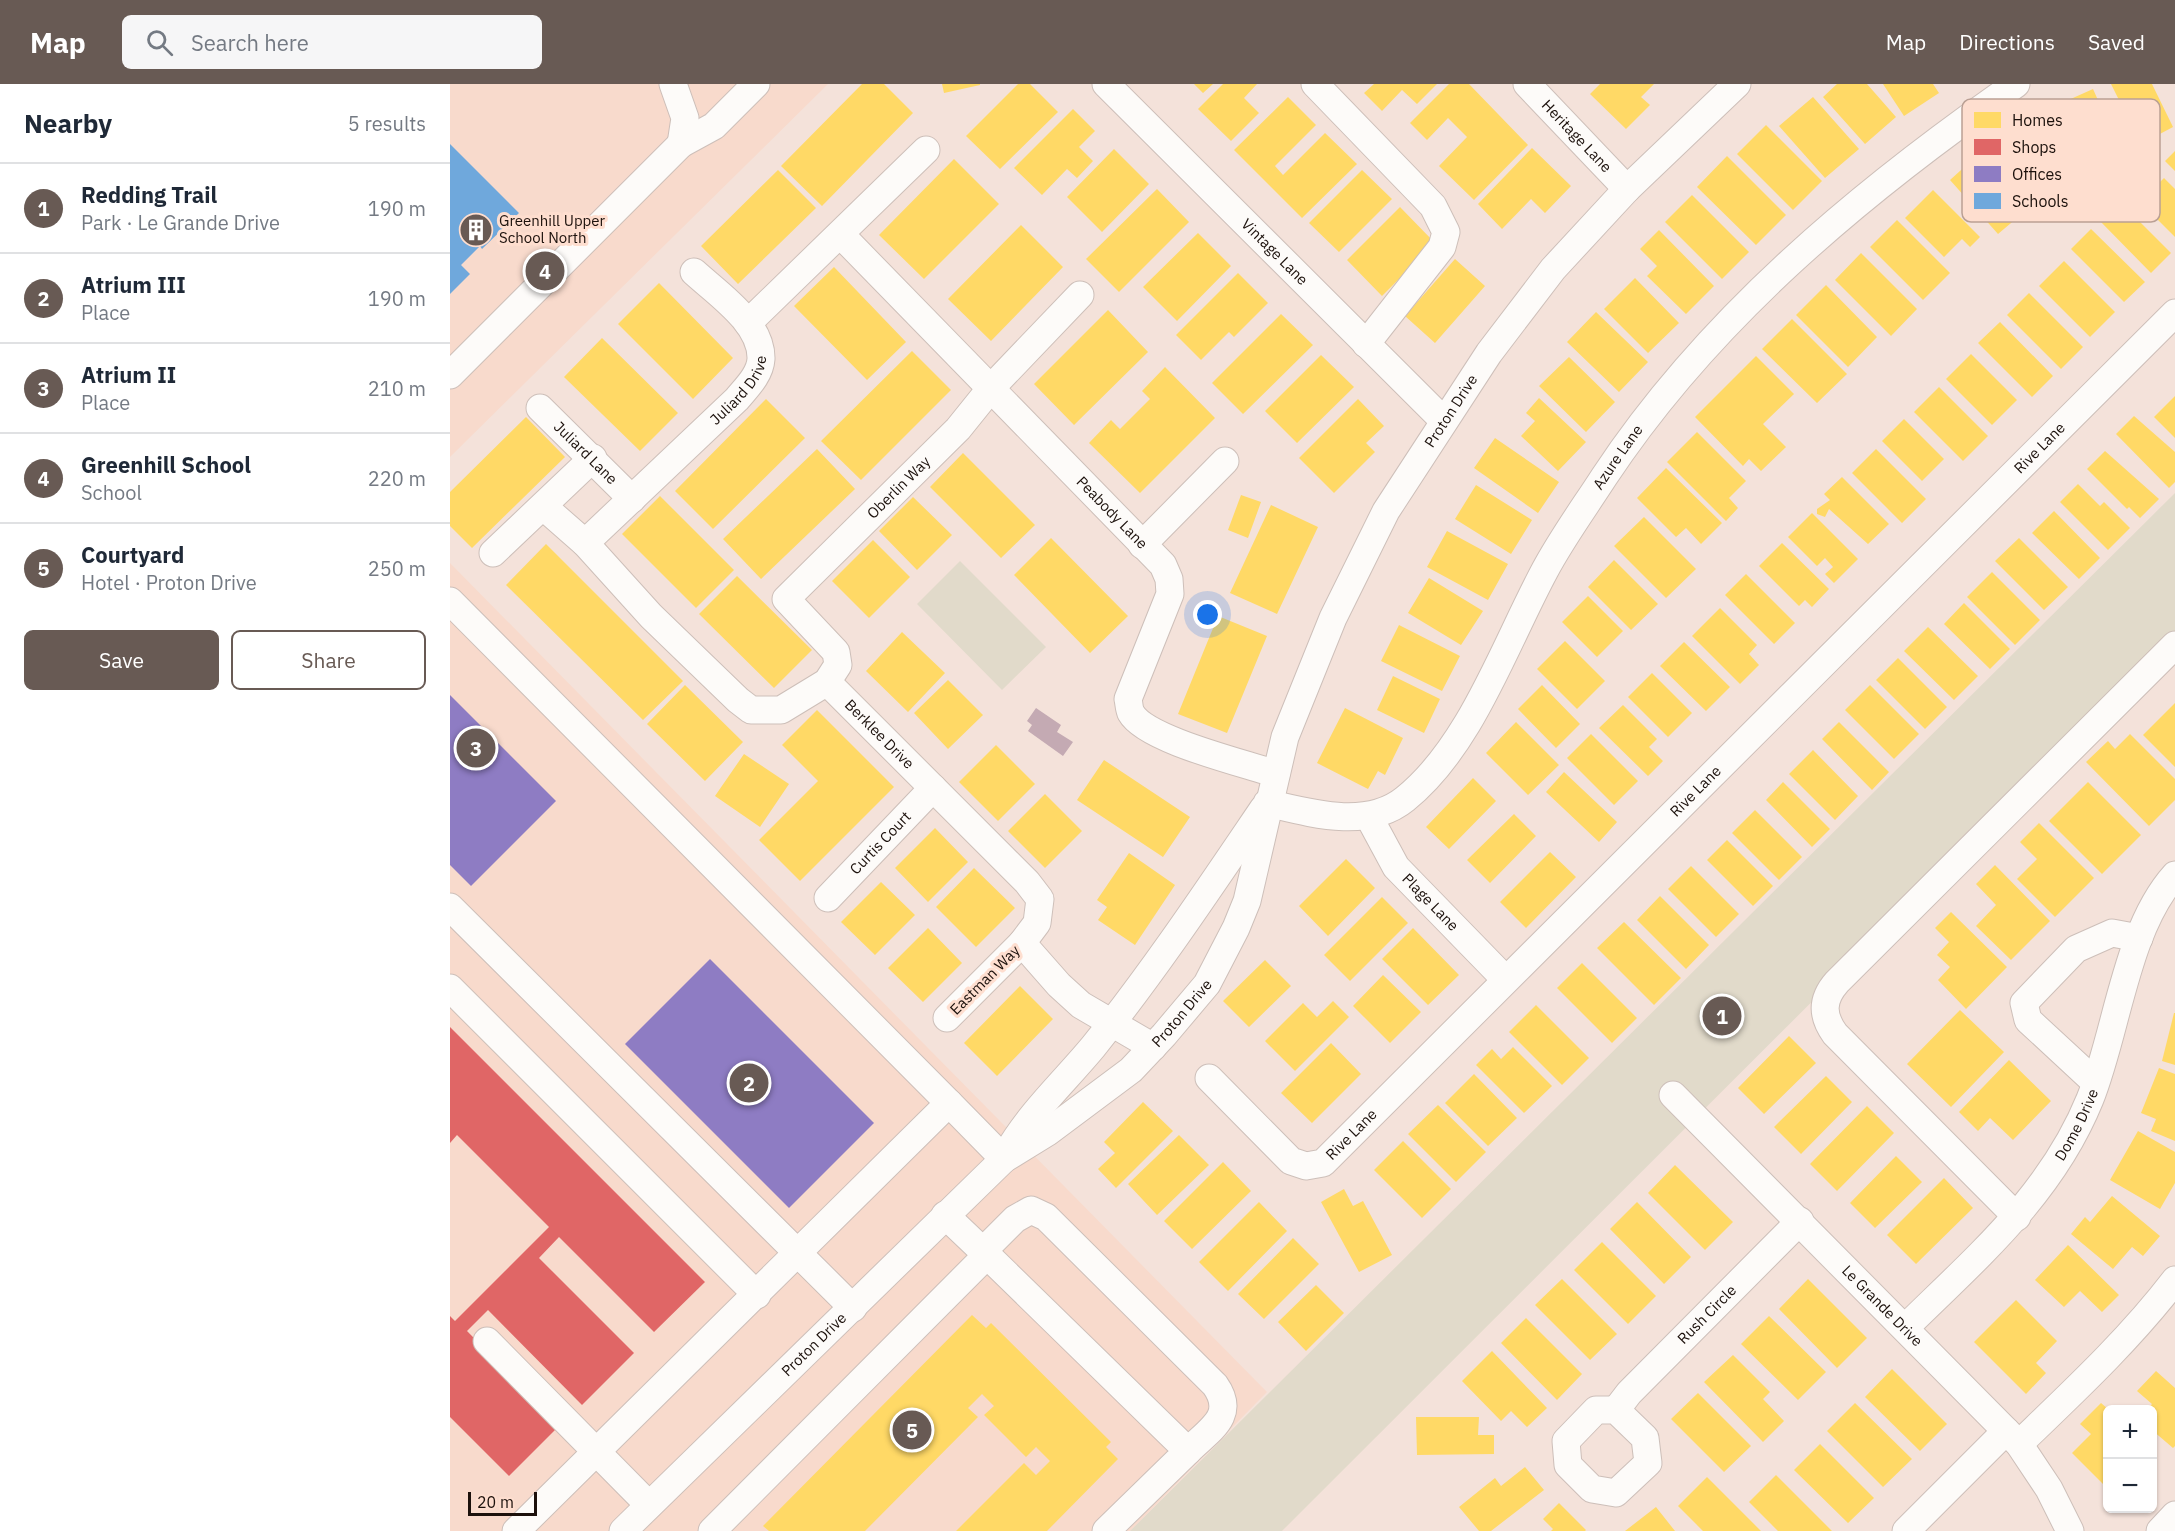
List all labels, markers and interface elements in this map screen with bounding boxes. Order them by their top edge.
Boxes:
search box [122,15,542,69]
text: Map [30,24,86,61]
icon: search [143,26,176,59]
text: Search here [191,28,309,57]
text: Map [1886,28,1926,56]
text: Directions [1959,28,2055,56]
text: Saved [2088,28,2145,56]
street label: Heritage Lane [1538,95,1616,176]
legend [1962,99,2160,222]
text: Nearby [24,106,112,140]
text: 5 results [348,110,426,137]
text: Homes [2012,110,2063,130]
text: Shops [2012,137,2056,157]
text: Offices [2012,164,2062,184]
text: Redding Trail [81,180,217,209]
text: Schools [2012,191,2069,211]
text: 1 [38,195,50,222]
text: 190 m [368,195,426,222]
text: Park · Le Grande Drive [81,209,280,236]
place label: Greenhill Upper School North [499,211,606,247]
building icon: Greenhill Upper School North [458,212,494,248]
street label: Vintage Lane [1237,214,1312,289]
pin: 4 [526,248,565,294]
text: Atrium III [81,270,186,299]
text: 2 [38,285,50,312]
text: 190 m [368,285,426,312]
text: Place [81,299,130,326]
street label: Juliard Drive [706,355,770,429]
text: Atrium II [81,360,176,389]
street label: Proton Drive [1420,371,1481,451]
text: 3 [38,375,50,402]
text: 210 m [368,375,426,402]
text: Place [81,389,130,416]
street label: Juliard Lane [550,417,622,488]
street label: Rive Lane [2010,418,2069,477]
street label: Azure Lane [1588,421,1647,493]
text: Greenhill School [81,450,251,479]
street label: Oberlin Way [863,451,935,523]
text: 4 [38,465,50,492]
text: 220 m [368,465,426,492]
street label: Peabody Lane [1073,472,1152,553]
text: School [81,479,142,506]
text: Courtyard [81,540,184,569]
text: 5 [38,555,50,582]
text: 250 m [368,555,426,582]
text: Hotel · Proton Drive [81,569,257,596]
your location [1193,600,1222,629]
button: Save [24,630,219,690]
button: Share [231,630,426,690]
street label: Berklee Drive [841,695,918,773]
pin: 3 [456,726,496,770]
street label: Rive Lane [1666,761,1725,821]
street label: Curtis Court [845,807,915,878]
street label: Plage Lane [1398,869,1463,935]
street label: Eastman Way [946,940,1024,1019]
street label: Proton Drive [1147,975,1216,1051]
pin: 1 [1702,994,1742,1038]
pin: 2 [730,1060,768,1106]
street label: Dome Drive [2050,1086,2102,1164]
street label: Rive Lane [1322,1105,1381,1164]
street label: Le Grande Drive [1838,1261,1927,1350]
street label: Rush Circle [1673,1281,1740,1348]
street label: Proton Drive [777,1308,850,1380]
map controls [2103,1405,2157,1513]
button: + [2103,1405,2157,1459]
pin: 5 [892,1408,932,1452]
button: − [2103,1459,2157,1513]
scale bar [468,1489,537,1516]
text: 20 m [477,1492,514,1512]

